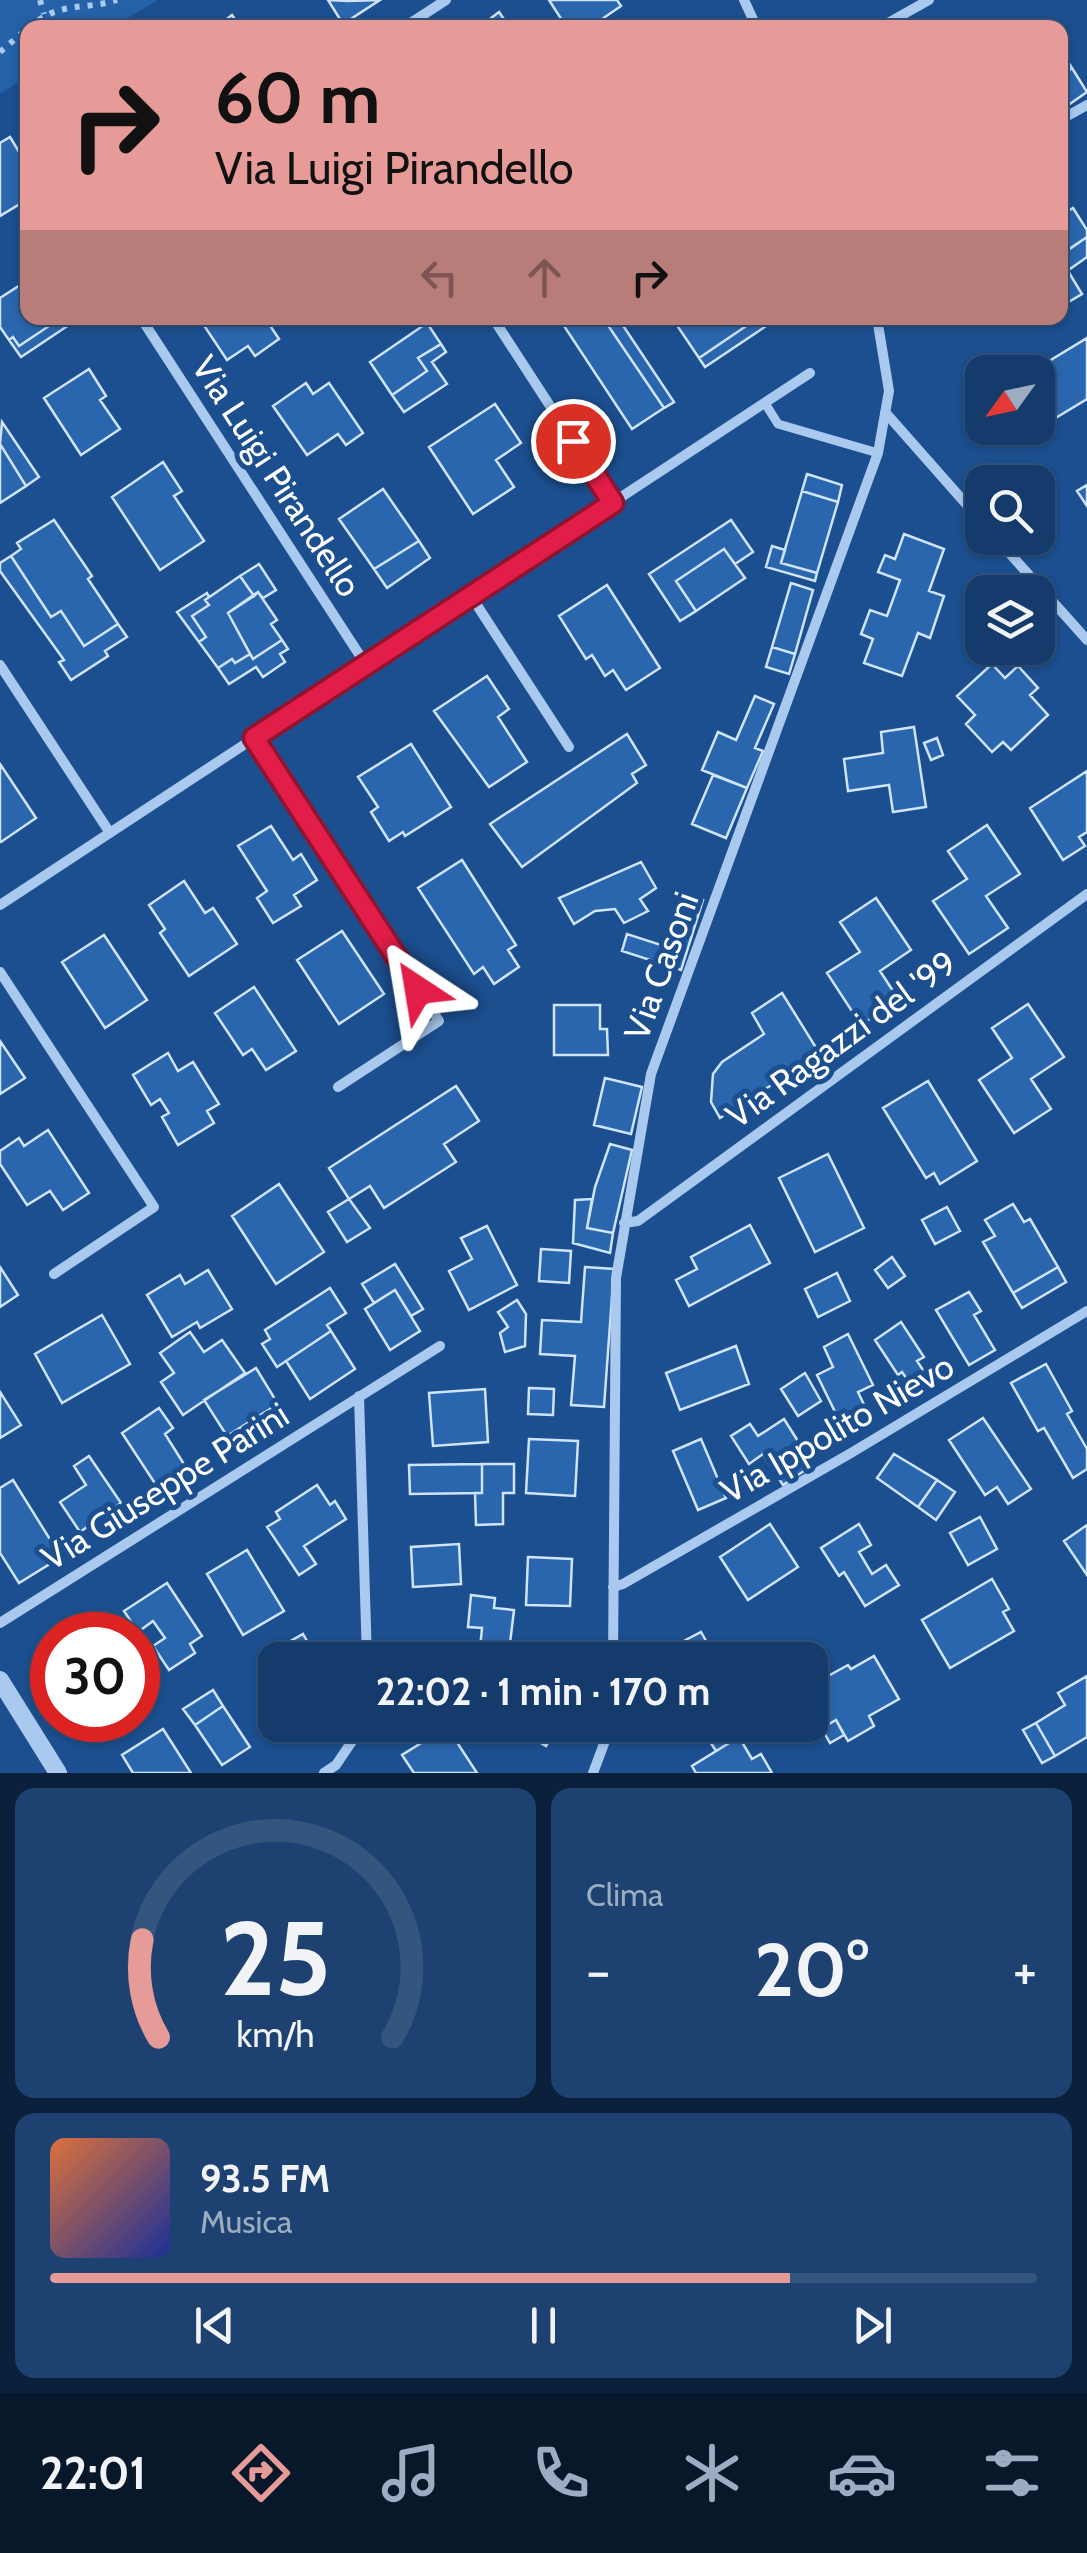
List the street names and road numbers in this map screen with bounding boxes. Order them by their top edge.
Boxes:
street label: Via Luigi Pirandello [183,347,371,605]
street label: Via Casoni [614,886,708,1046]
street label: Via Ragazzi del '99 [717,941,965,1137]
street label: Via Ippolito Nievo [713,1344,961,1512]
street label: Via Giuseppe Parini [34,1393,296,1579]

